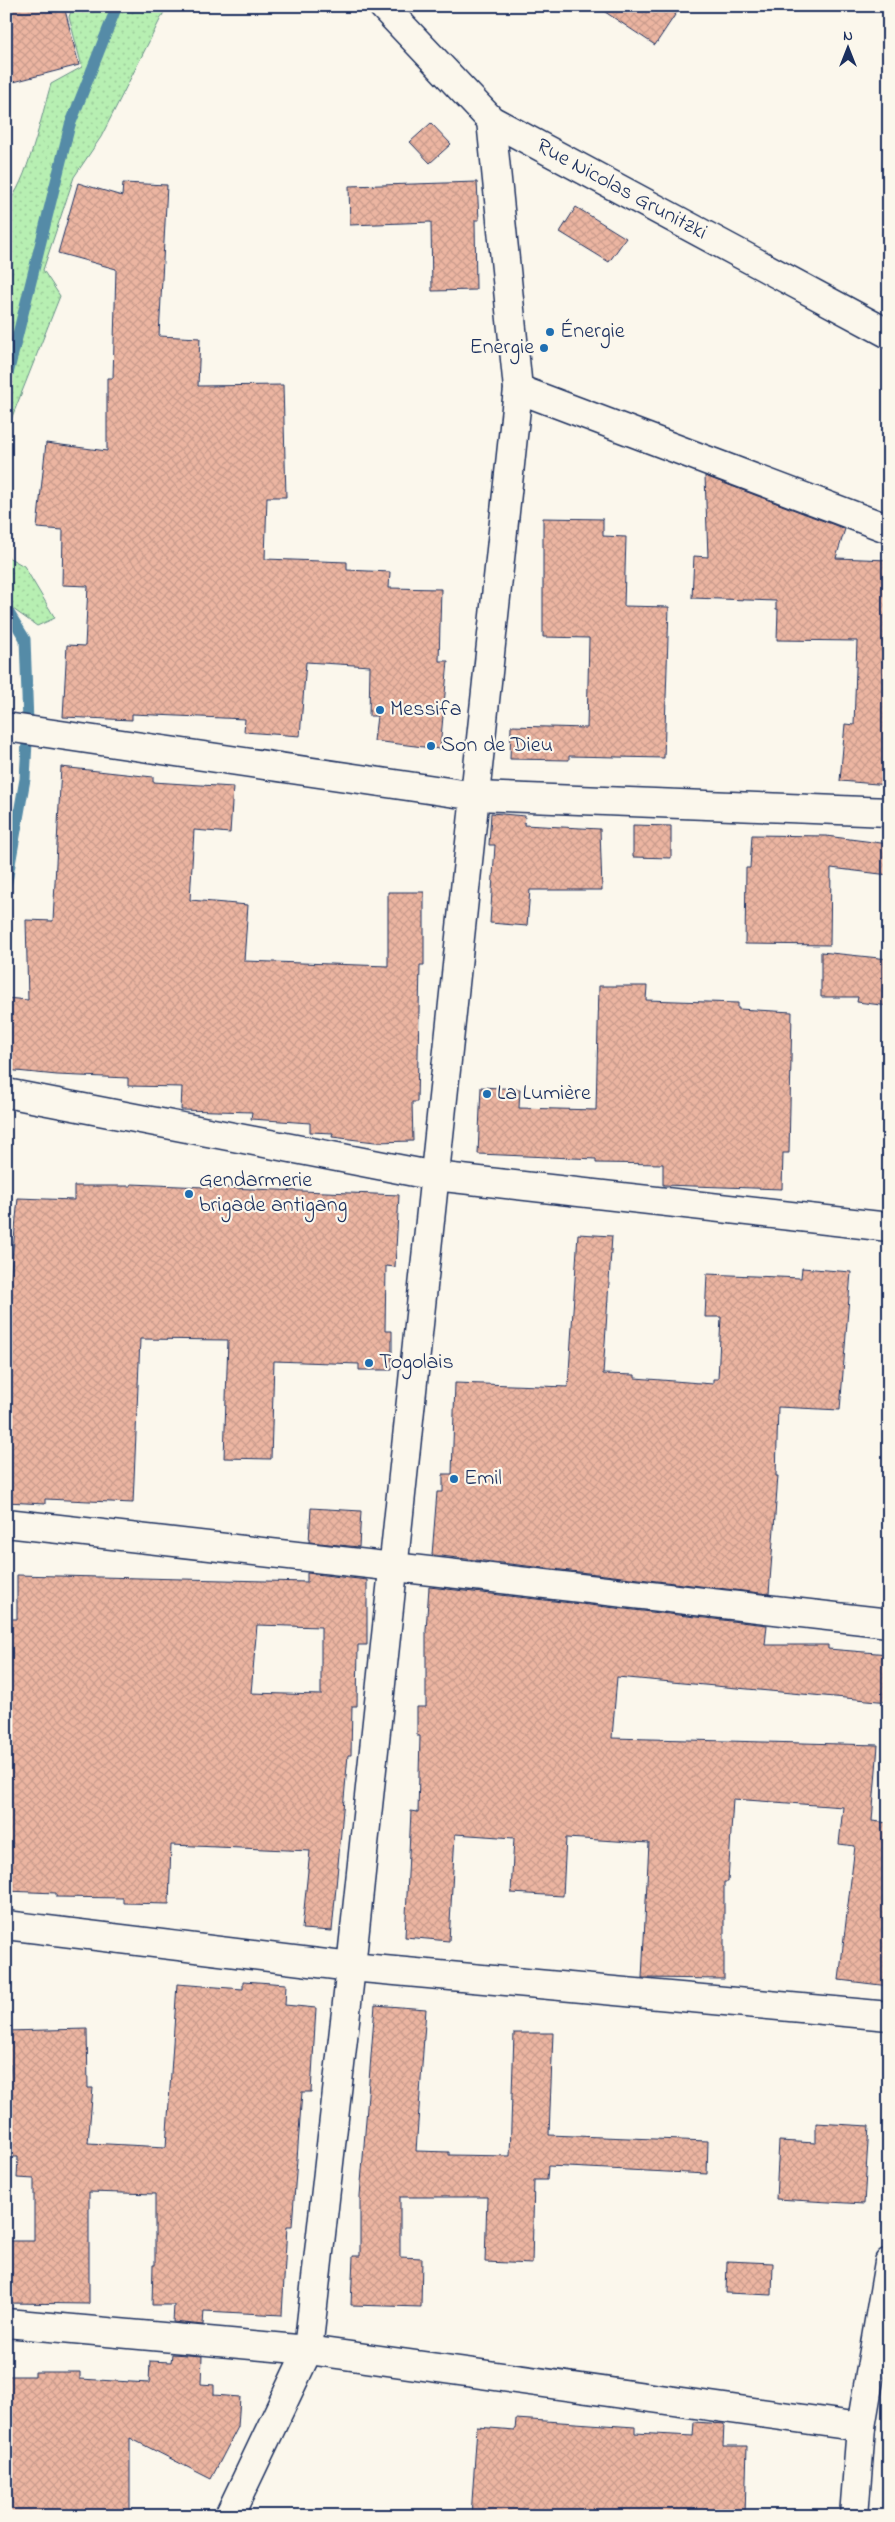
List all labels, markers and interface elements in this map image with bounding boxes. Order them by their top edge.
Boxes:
north arrow [822,22,872,72]
text: N [843,26,853,47]
street label: Rue Nicolas Grunitzki [530,131,713,249]
place label: Énergie [560,316,625,349]
marker: Énergie [544,326,556,338]
place label: Energie [469,332,534,365]
marker: Energie [538,342,550,354]
place label: Messifa [390,694,462,726]
marker: Messifa [374,704,386,716]
place label: Son de Dieu [441,730,553,762]
marker: Son de Dieu [425,740,437,752]
place label: La Lumière [497,1078,591,1110]
marker: La Lumière [481,1088,493,1100]
place label: Gendarmerie brigade antigang [199,1165,348,1223]
marker: Gendarmerie brigade antigang [183,1188,195,1200]
place label: Togolais [379,1347,454,1380]
marker: Togolais [363,1357,375,1369]
place label: Emil [464,1463,502,1495]
marker: Emil [448,1473,460,1485]

